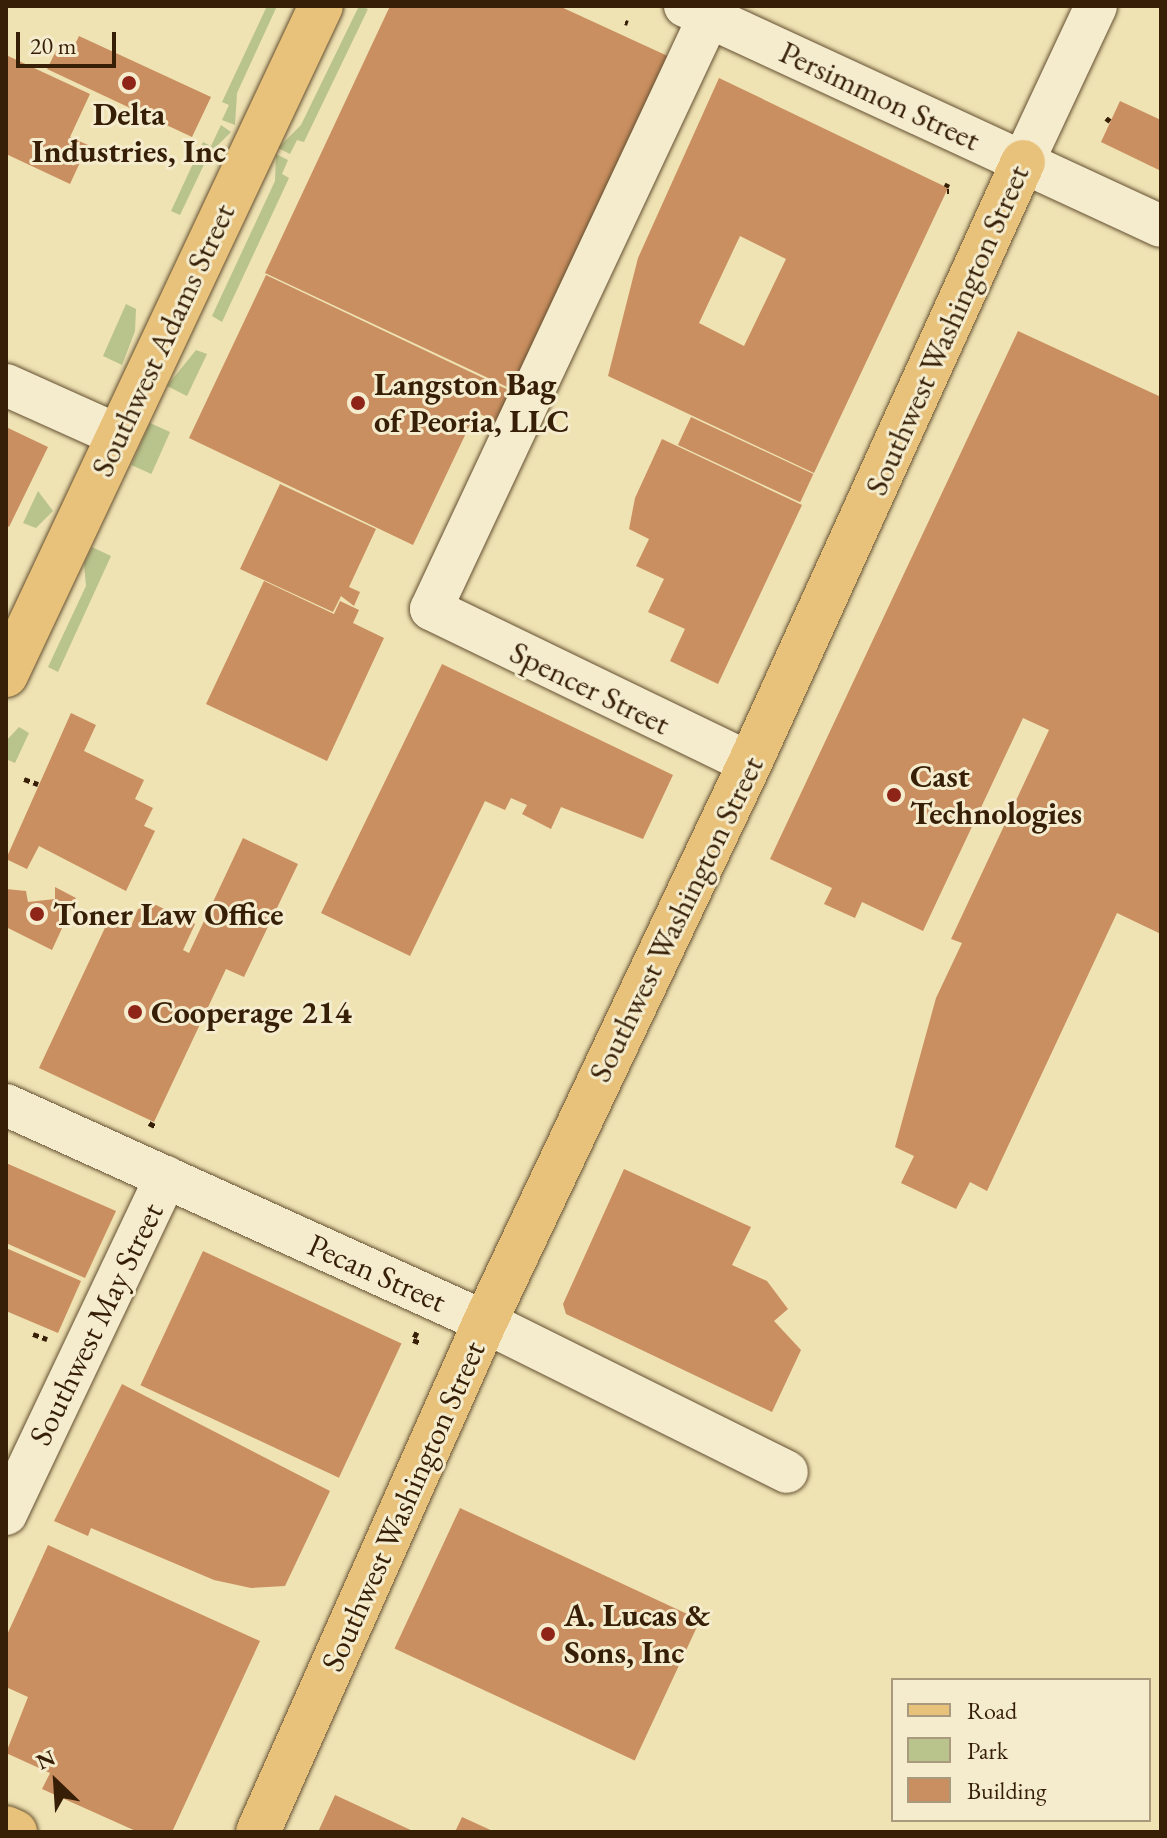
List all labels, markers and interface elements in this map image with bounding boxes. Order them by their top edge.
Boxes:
scale bar [20,16,120,66]
text: 20 m [30,30,77,61]
street label: Persimmon Street [774,33,986,159]
marker: Delta Industries, Inc [120,74,138,92]
place label: Delta Industries, Inc [32,96,226,171]
street label: Southwest Washington Street [857,159,1037,501]
street label: Southwest Adams Street [83,197,243,483]
place label: Langston Bag of Peoria, LLC [374,366,569,441]
marker: Langston Bag of Peoria, LLC [349,394,367,412]
street label: Spencer Street [504,633,676,743]
street label: Southwest Washington Street [580,750,772,1088]
place label: Cast Technologies [910,758,1082,833]
marker: Cast Technologies [885,786,903,804]
place label: Toner Law Office [53,895,284,933]
marker: Toner Law Office [28,905,46,923]
place label: Cooperage 214 [151,993,352,1031]
marker: Cooperage 214 [126,1003,144,1021]
street label: Southwest May Street [21,1196,171,1452]
street label: Pecan Street [302,1226,452,1320]
street label: Southwest Washington Street [313,1335,493,1677]
place label: A. Lucas & Sons, Inc [564,1597,710,1672]
marker: A. Lucas & Sons, Inc [539,1625,557,1643]
legend [891,1678,1151,1822]
text: Road [967,1695,1017,1726]
text: Park [967,1735,1008,1766]
north arrow [16,1742,96,1822]
text: N [31,1743,60,1777]
text: Building [967,1775,1047,1806]

